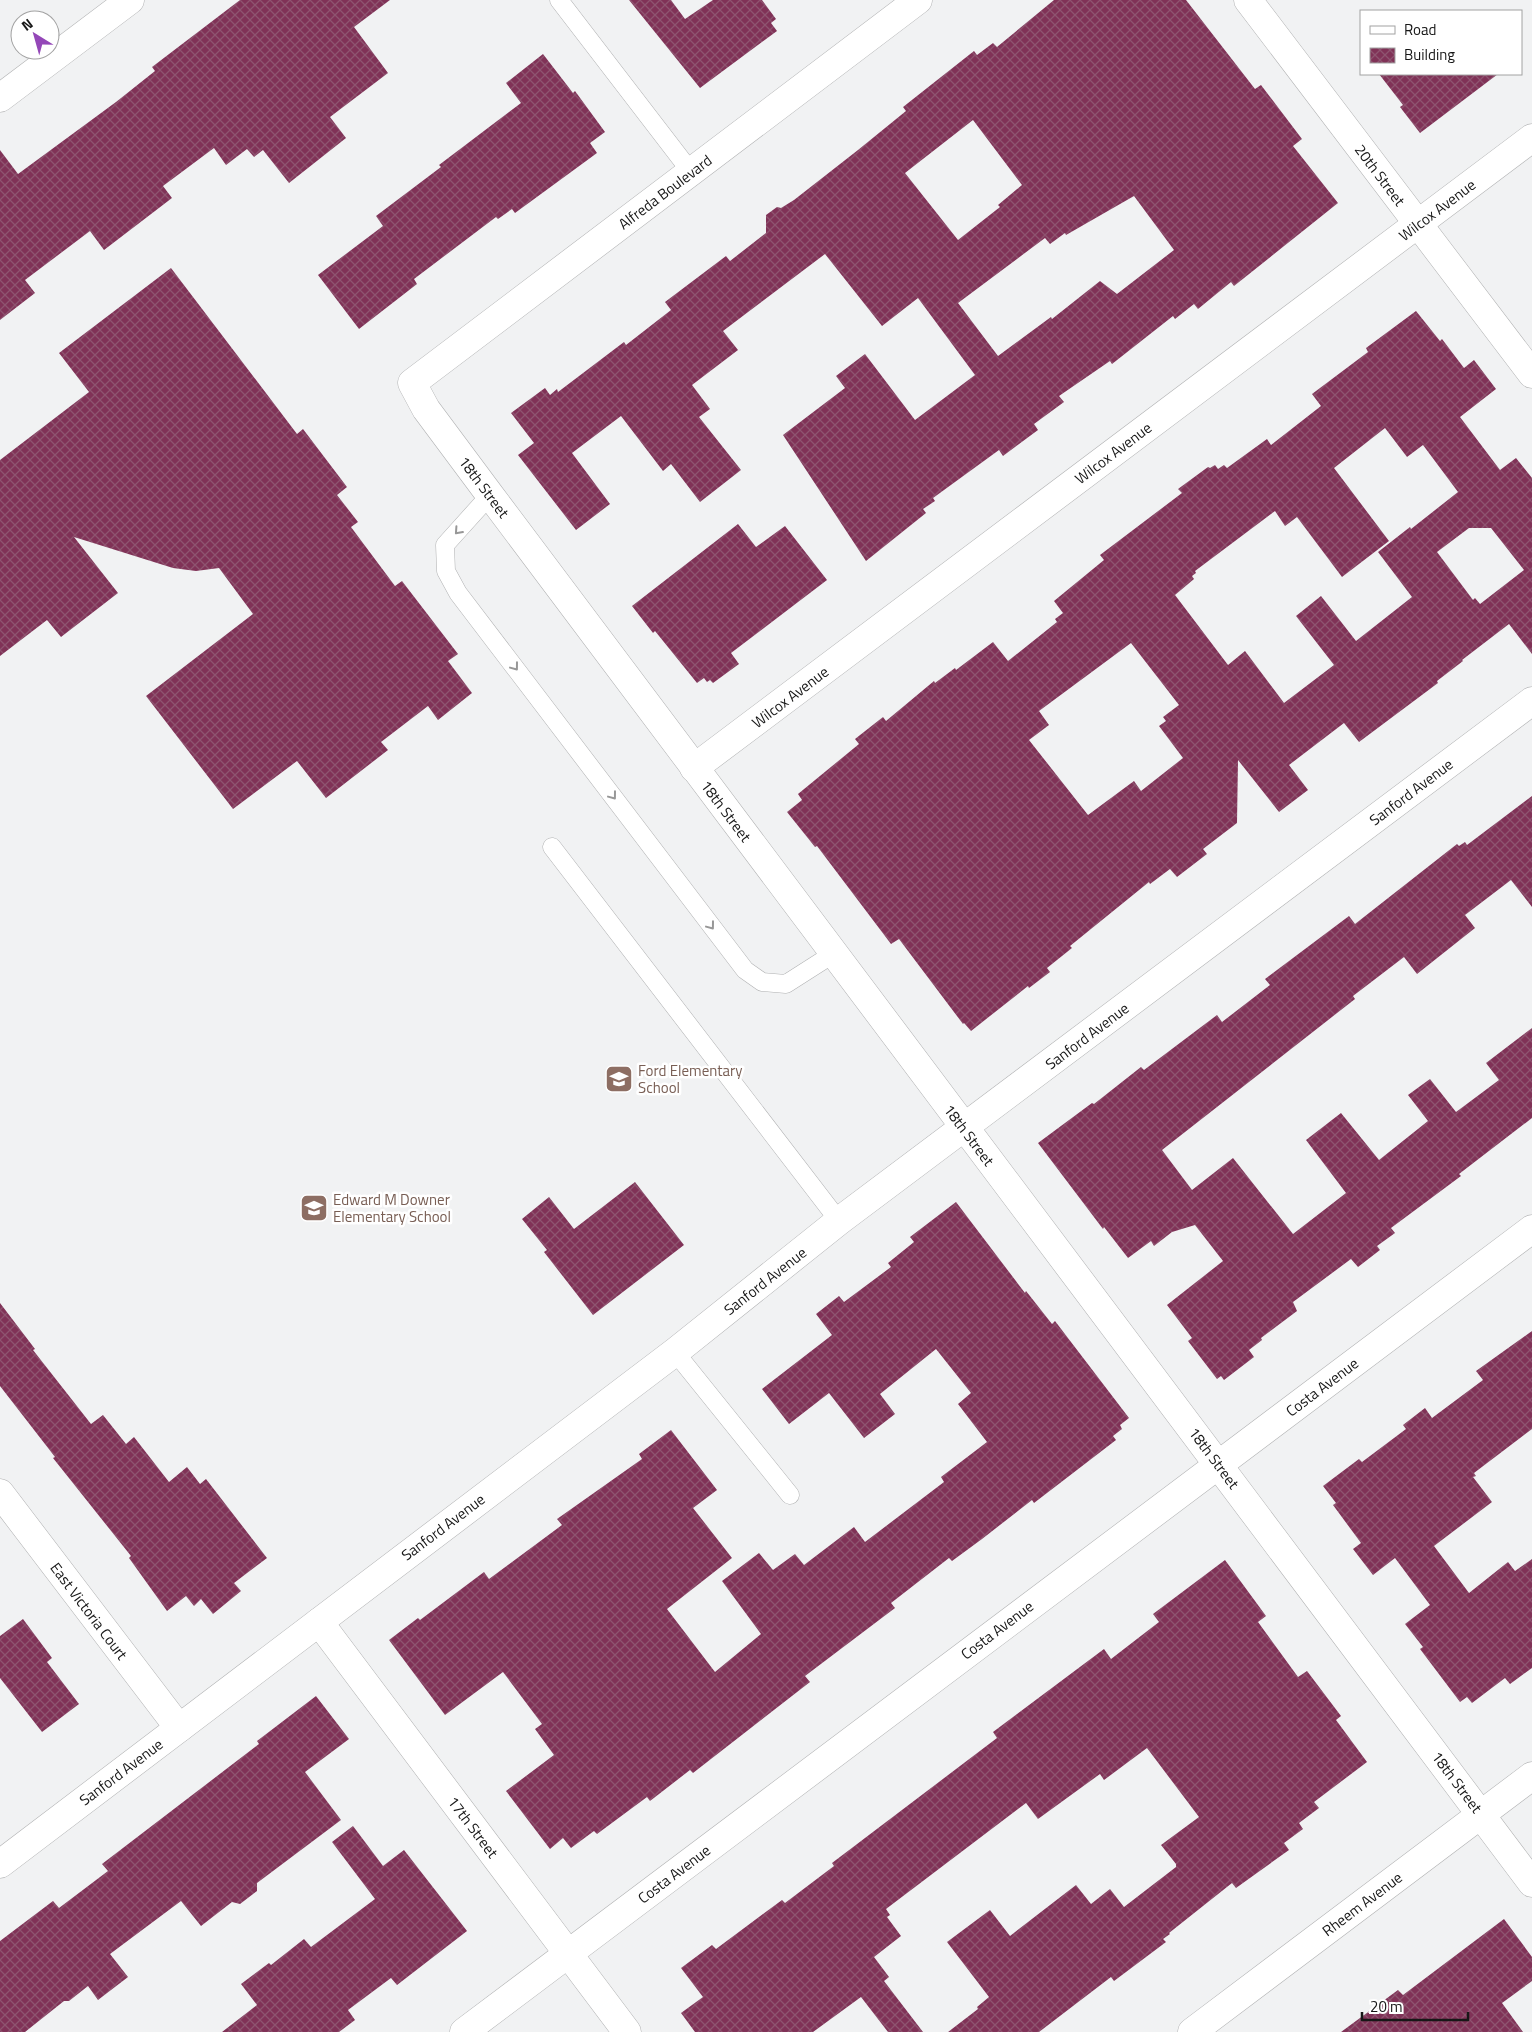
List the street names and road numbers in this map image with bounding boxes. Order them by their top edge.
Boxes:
street label: 20th Street [1349,139,1411,211]
street label: Alfreda Boulevard [613,149,717,235]
street label: Wilcox Avenue [1394,173,1480,247]
street label: Wilcox Avenue [1070,416,1156,490]
street label: 18th Street [453,451,515,523]
street label: Wilcox Avenue [747,660,833,734]
street label: Sanford Avenue [1364,753,1458,831]
street label: 18th Street [695,775,757,847]
street label: Sanford Avenue [1040,997,1134,1075]
street label: 18th Street [938,1099,1000,1171]
street label: Sanford Avenue [719,1241,811,1321]
street label: Costa Avenue [1281,1352,1363,1422]
street label: 18th Street [1183,1422,1245,1494]
street label: Sanford Avenue [396,1488,490,1566]
street label: East Victoria Court [45,1557,134,1665]
street label: Costa Avenue [956,1595,1038,1665]
street label: Sanford Avenue [74,1733,168,1811]
street label: 18th Street [1426,1746,1488,1818]
street label: 17th Street [442,1791,504,1863]
street label: Costa Avenue [633,1839,715,1909]
street label: Rheem Avenue [1317,1866,1407,1942]

